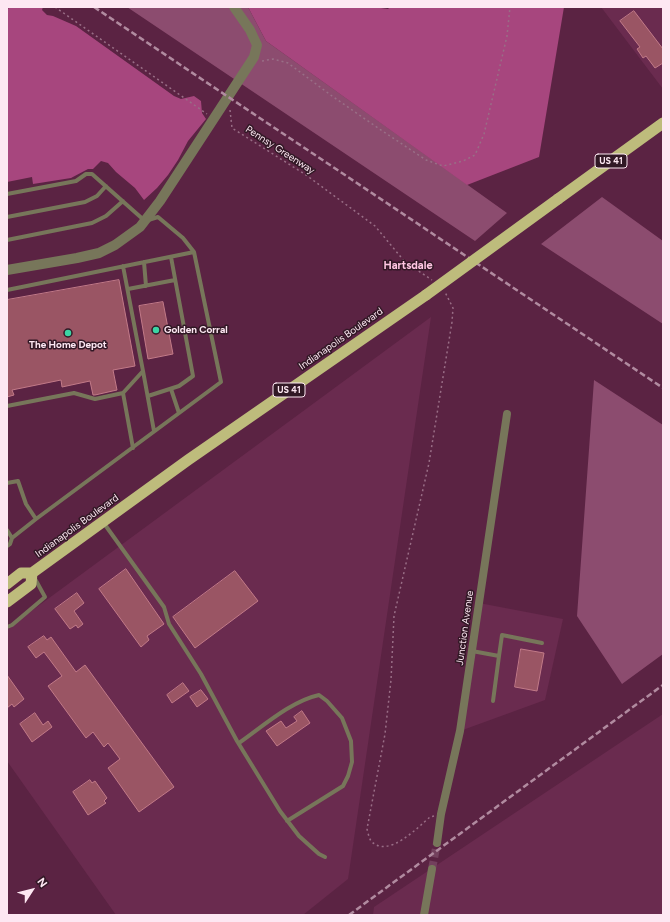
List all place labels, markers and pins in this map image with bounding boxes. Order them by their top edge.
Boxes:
place label: Golden Corral [164,324,228,336]
marker: Golden Corral [151,325,161,335]
marker: The Home Depot [63,328,73,338]
place label: The Home Depot [29,339,107,351]

